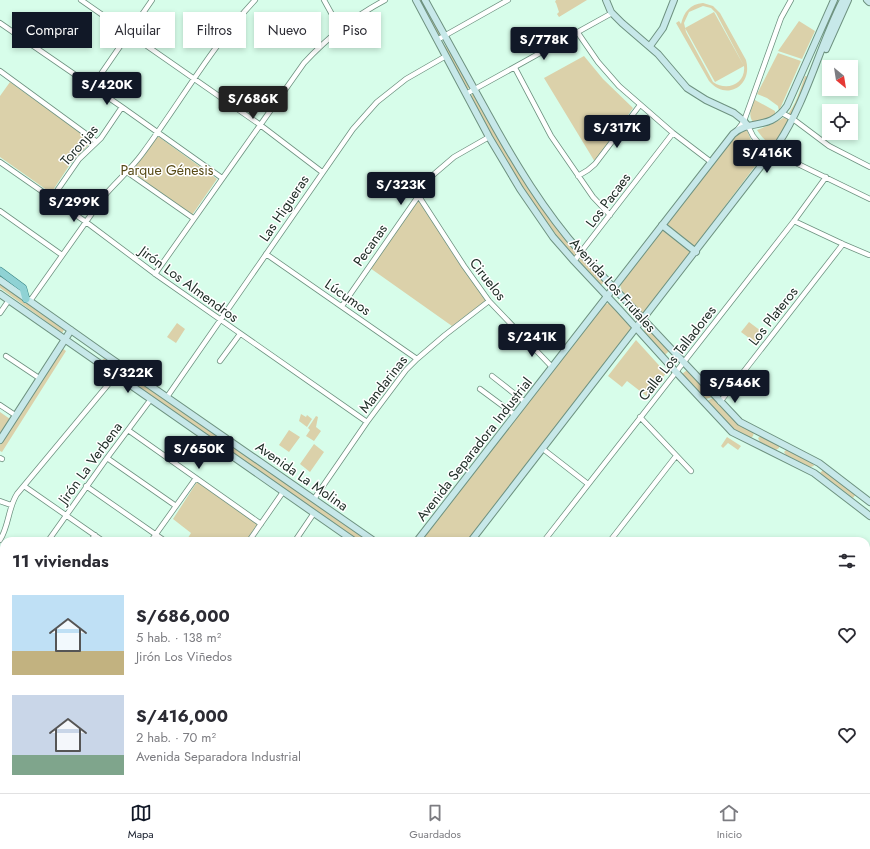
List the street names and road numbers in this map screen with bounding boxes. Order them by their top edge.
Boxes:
street label: Toronjas [56,120,103,170]
street label: Los Pacaes [581,168,635,232]
street label: Las Higueras [254,171,314,245]
street label: Pecanas [348,219,392,270]
street label: Avenida Los Frutales [565,234,661,337]
street label: Jirón Los Almendros [134,240,243,327]
street label: Ciruelos [465,253,511,305]
street label: Lúcumos [321,274,375,320]
street label: Los Plateros [744,282,803,350]
street label: Calle Los Talladores [633,301,721,405]
street label: Mandarinas [354,351,412,417]
street label: Avenida Separadora Industrial [411,373,537,525]
street label: Jirón La Verbena [52,418,127,510]
street label: Avenida La Molina [252,437,352,515]

